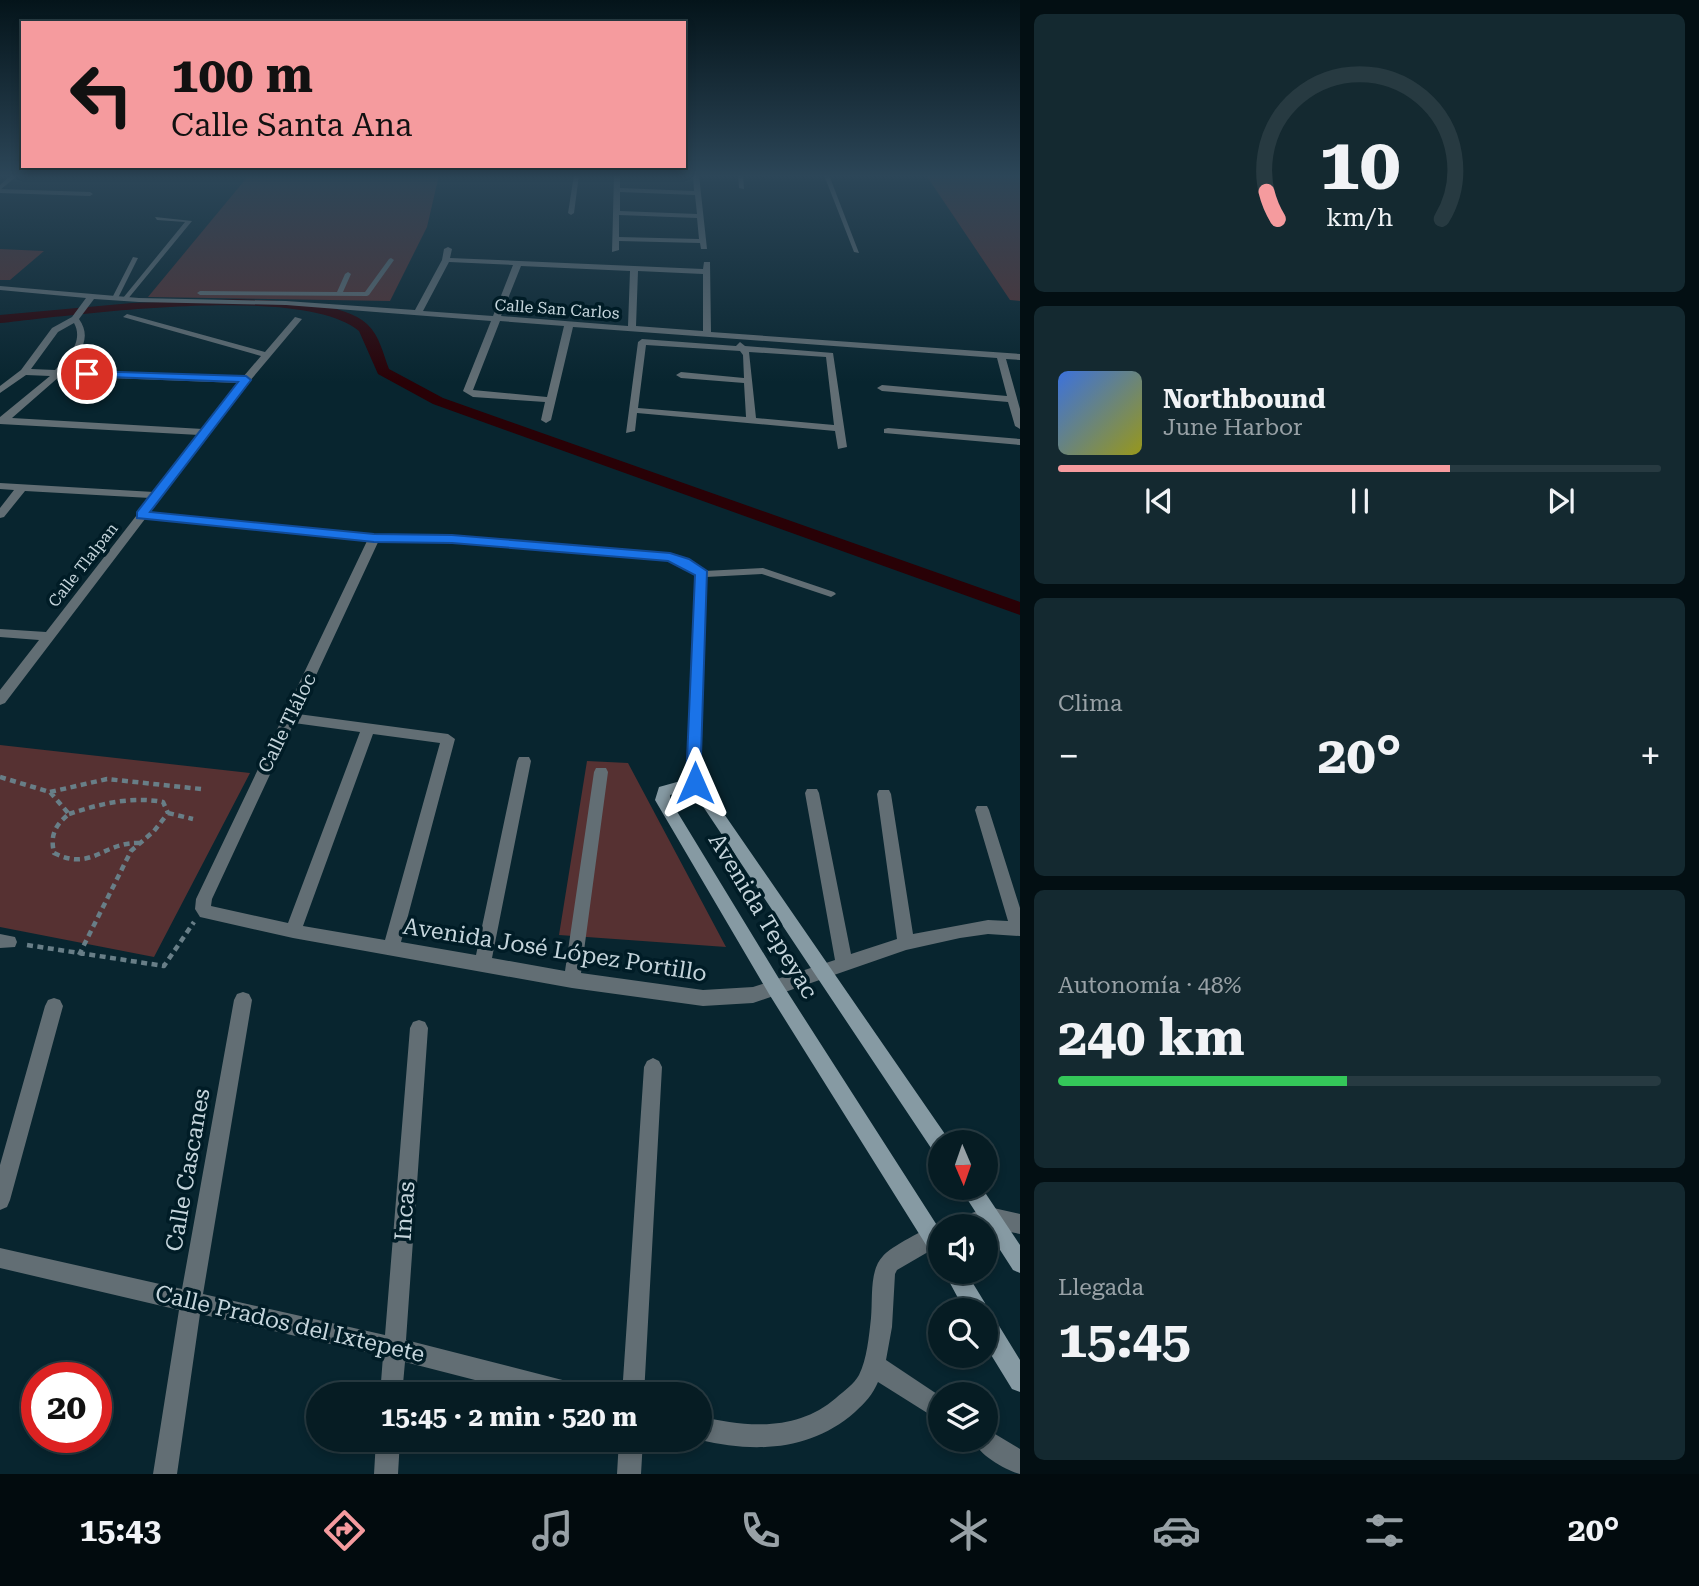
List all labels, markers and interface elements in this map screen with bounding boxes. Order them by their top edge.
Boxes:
text: 100 m [171,47,313,104]
icon: left [56,49,147,140]
text: Calle Santa Ana [171,106,412,144]
text: 10 [1319,122,1400,207]
text: km/h [1326,203,1393,232]
street label: Calle San Carlos [494,295,620,323]
pin [57,344,117,404]
icon: arrive [68,355,106,393]
text: Northbound [1163,384,1326,414]
text: June Harbor [1163,414,1303,441]
icon: previous [1140,482,1178,520]
icon: pause [1341,482,1379,520]
icon: next [1542,482,1580,520]
street label: Calle Tlalpan [44,519,122,611]
street label: Calle Tláloc [253,669,321,777]
text: Clima [1058,690,1122,717]
text: 20° [1317,725,1402,786]
text: − [1058,734,1079,778]
text: + [1640,734,1661,778]
position arrow [658,746,732,820]
street label: Avenida Tepeyac [703,828,823,1004]
street label: Avenida José López Portillo [401,913,709,987]
text: Autonomía · 48% [1058,972,1242,999]
text: 240 km [1058,1007,1245,1068]
street label: Calle Cascanes [160,1086,216,1254]
north arrow [928,1130,998,1200]
map controls [928,1130,998,1452]
street label: Incas [389,1180,421,1242]
button: sound [928,1214,998,1284]
text: Llegada [1058,1274,1144,1301]
street label: Calle Prados del Ixtepete [153,1280,427,1368]
button: search [928,1298,998,1368]
text: 15:45 [1058,1309,1191,1370]
speed limit sign: 20 [21,1362,112,1453]
button: layers [928,1382,998,1452]
text: 15:45 · 2 min · 520 m [381,1402,637,1432]
icon: directions [320,1506,369,1555]
icon: music [528,1506,577,1555]
icon: phone [736,1506,785,1555]
icon: climate [944,1506,993,1555]
icon: car [1152,1506,1201,1555]
icon: filters [1360,1506,1409,1555]
text: 15:43 [79,1511,161,1549]
text: 20° [1568,1511,1620,1549]

